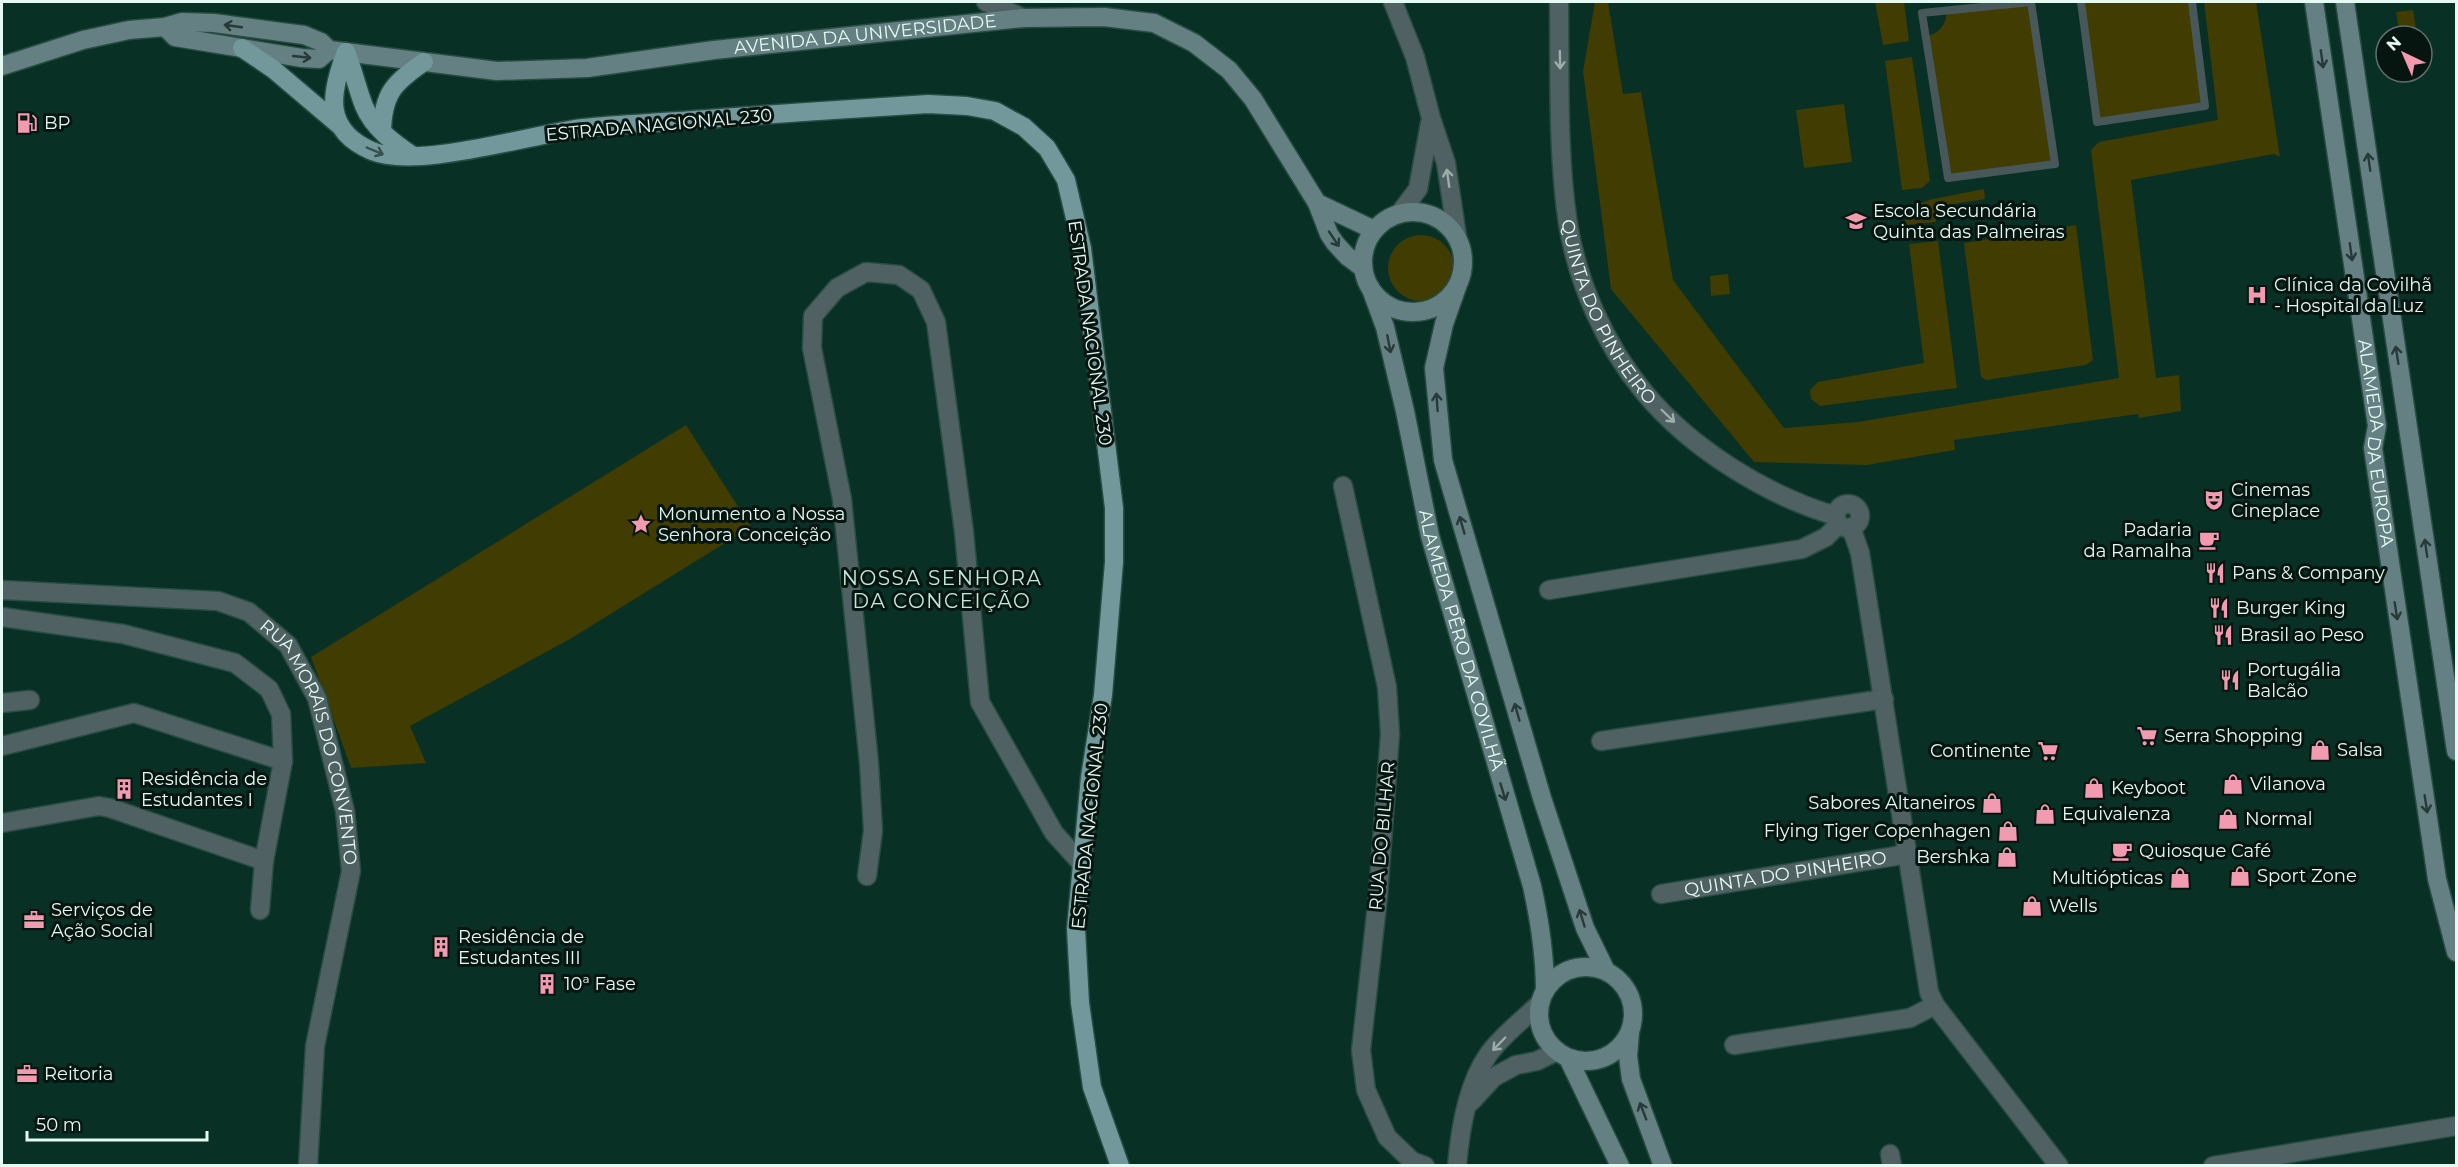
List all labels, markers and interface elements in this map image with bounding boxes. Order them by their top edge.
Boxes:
street label: AVENIDA DA UNIVERSIDADE [733,10,997,59]
one-way arrow [224,20,244,31]
north arrow [2374,24,2434,84]
text: N [2383,32,2405,55]
one-way arrow [1554,49,1566,69]
one-way arrow [2317,49,2328,69]
one-way arrow [291,52,311,63]
street label: ESTRADA NACIONAL 230 [545,104,773,146]
fuel station icon: BP [15,111,39,135]
place label: BP [44,112,71,134]
one-way arrow [365,146,384,157]
one-way arrow [2363,153,2374,173]
one-way arrow [1442,169,1453,189]
place label: Escola Secundária Quinta das Palmeiras [1873,200,2065,243]
school or university icon: Escola Secundária Quinta das Palmeiras [1844,209,1868,233]
street label: QUINTA DO PINHEIRO [1556,217,1661,409]
street label: ESTRADA NACIONAL 230 [1063,219,1117,447]
one-way arrow [1328,231,1340,247]
one-way arrow [2346,242,2357,262]
place label: Clínica da Covilhã - Hospital da Luz [2274,274,2432,317]
hospital icon: Clínica da Covilhã - Hospital da Luz [2245,283,2269,307]
one-way arrow [1384,334,1395,354]
street label: ALAMEDA DA EUROPA [2353,338,2399,549]
one-way arrow [2391,346,2402,366]
one-way arrow [1431,393,1442,413]
one-way arrow [1660,408,1675,423]
place label: Cinemas Cineplace [2231,479,2320,522]
theatre icon: Cinemas Cineplace [2202,488,2226,512]
place label: Monumento a Nossa Senhora Conceição [658,503,845,546]
street label: ALAMEDA PÊRO DA COVILHÃ [1414,508,1509,773]
place icon: Monumento a Nossa Senhora Conceição [629,512,653,536]
one-way arrow [1456,516,1467,535]
place label: Padaria da Ramalha [2084,519,2192,562]
cafe icon: Padaria da Ramalha [2197,528,2221,552]
one-way arrow [2421,539,2432,558]
restaurant icon: Pans & Company [2203,561,2227,585]
place label: Pans & Company [2232,562,2385,584]
district label: NOSSA SENHORA DA CONCEIÇÃO [842,566,1042,613]
restaurant icon: Burger King [2207,596,2231,620]
place label: Burger King [2236,597,2346,619]
one-way arrow [2391,601,2402,620]
street label: RUA MORAIS DO CONVENTO [255,615,361,866]
restaurant icon: Brasil ao Peso [2211,623,2235,647]
place label: Brasil ao Peso [2240,624,2364,646]
place label: Portugália Balcão [2247,659,2341,702]
restaurant icon: Portugália Balcão [2218,668,2242,692]
street label: ESTRADA NACIONAL 230 [1067,702,1113,930]
one-way arrow [1511,703,1522,722]
supermarket icon: Serra Shopping [2135,724,2159,748]
place label: Serra Shopping [2164,725,2303,747]
shop icon: Salsa [2308,738,2332,762]
supermarket icon: Continente [2036,739,2060,763]
place label: Salsa [2337,739,2383,761]
place label: Continente [1930,740,2031,762]
street label: RUA DO BILHAR [1365,761,1399,911]
place label: Residência de Estudantes I [141,768,267,811]
shop icon: Vilanova [2221,772,2245,796]
place label: Vilanova [2250,773,2326,795]
shop icon: Keyboot [2082,776,2106,800]
building icon: Residência de Estudantes I [112,777,136,801]
place label: Keyboot [2111,777,2186,799]
one-way arrow [1498,782,1509,801]
shop icon: Sabores Altaneiros [1980,791,2004,815]
place label: Sabores Altaneiros [1808,792,1975,814]
one-way arrow [2421,793,2432,813]
shop icon: Equivalenza [2033,802,2057,826]
place label: Equivalenza [2062,803,2171,825]
shop icon: Normal [2216,807,2240,831]
place label: Normal [2245,808,2313,830]
shop icon: Flying Tiger Copenhagen [1996,819,2020,843]
place label: Flying Tiger Copenhagen [1764,820,1991,842]
cafe icon: Quiosque Café [2110,839,2134,863]
place label: Quiosque Café [2139,840,2271,862]
shop icon: Bershka [1995,845,2019,869]
place label: Bershka [1916,846,1990,868]
street label: QUINTA DO PINHEIRO [1683,847,1888,901]
shop icon: Sport Zone [2228,864,2252,888]
place label: Sport Zone [2257,865,2357,887]
shop icon: Multiópticas [2168,866,2192,890]
place label: Multiópticas [2052,867,2163,889]
shop icon: Wells [2020,894,2044,918]
place label: Wells [2049,895,2098,917]
place label: Serviços de Ação Social [51,899,153,942]
office icon: Serviços de Ação Social [22,908,46,932]
one-way arrow [1576,909,1587,928]
place label: Residência de Estudantes III [458,926,584,969]
building icon: Residência de Estudantes III [429,935,453,959]
building icon: 10ª Fase [535,972,559,996]
place label: 10ª Fase [564,973,636,995]
one-way arrow [1491,1037,1506,1052]
office icon: Reitoria [15,1062,39,1086]
place label: Reitoria [44,1063,113,1085]
one-way arrow [1636,1102,1647,1120]
scale bar [27,1104,207,1142]
text: 50 m [36,1114,82,1136]

